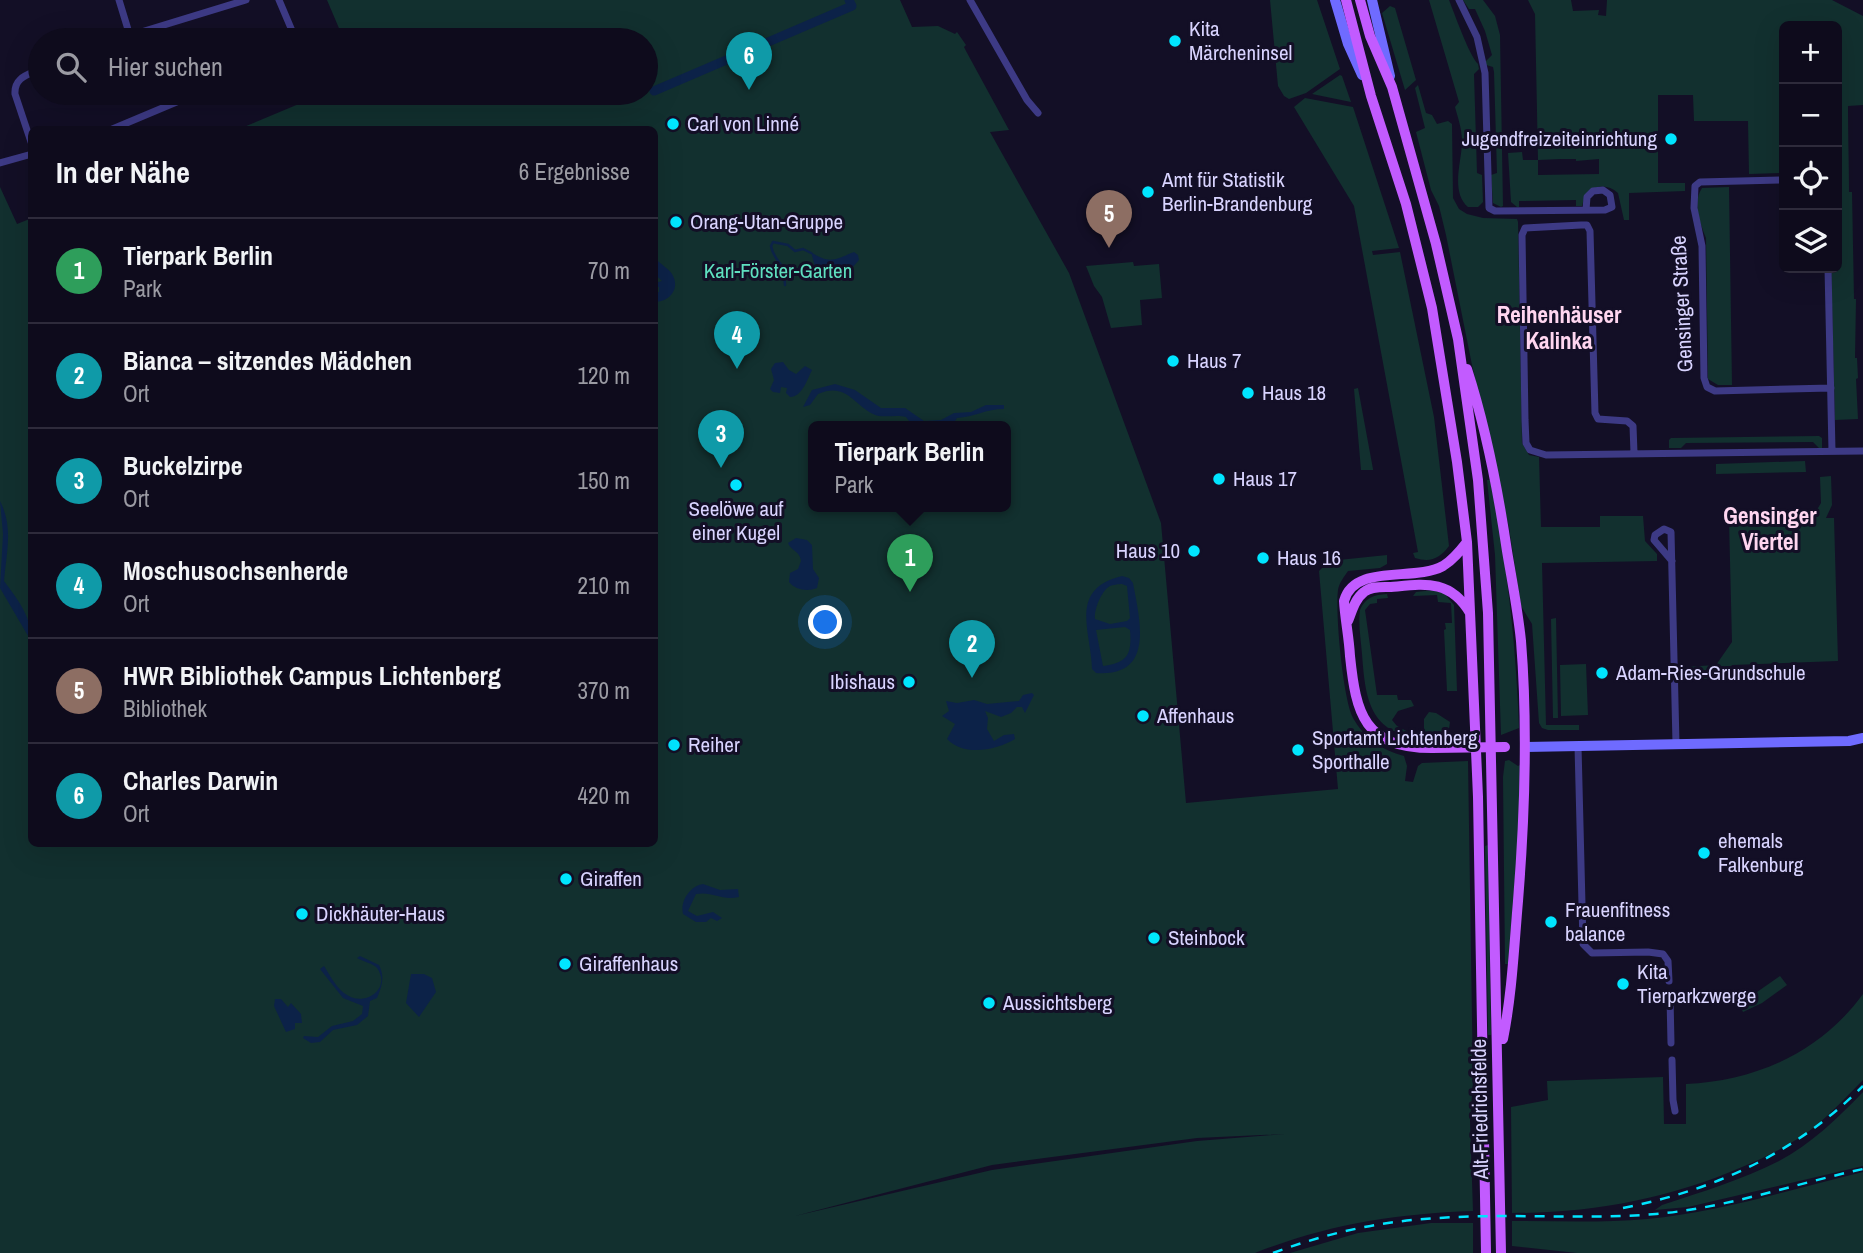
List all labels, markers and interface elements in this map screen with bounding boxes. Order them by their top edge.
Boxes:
place label: Kita Märcheninsel [1189,14,1292,67]
map controls [1779,21,1842,273]
button: + [1779,21,1842,84]
search box [28,28,658,105]
pin: 6 [726,32,772,90]
marker: Kita Märcheninsel [1167,33,1183,49]
icon: search [52,48,90,86]
text: Hier suchen [108,49,223,84]
button: − [1779,84,1842,147]
place label: Carl von Linné [687,109,799,138]
marker: Carl von Linné [665,116,681,132]
place label: Jugendfreizeiteinrichtung [1462,124,1657,153]
marker: Jugendfreizeiteinrichtung [1663,131,1679,147]
button: locate [1779,147,1842,210]
text: In der Nähe [56,152,190,192]
text: 6 Ergebnisse [519,156,630,187]
place label: Amt für Statistik Berlin-Brandenburg [1161,165,1313,218]
marker: Amt für Statistik Berlin-Brandenburg [1140,184,1156,200]
pin: 5 [1086,190,1132,248]
place label: Orang-Utan-Gruppe [690,207,843,236]
button: layers [1779,210,1842,273]
marker: Orang-Utan-Gruppe [668,214,684,230]
street label: Gensinger Straße [1663,235,1700,373]
text: Tierpark Berlin [123,238,273,273]
text: 1 [74,255,84,286]
text: 70 m [588,255,630,286]
park label: Karl-Förster-Garten [704,256,852,285]
text: Park [123,273,162,304]
district label: Reihenhäuser Kalinka [1497,299,1622,356]
pin: 4 [714,311,760,369]
text: Bianca – sitzendes Mädchen [123,343,412,378]
place label: Haus 7 [1187,346,1242,375]
marker: Haus 7 [1165,353,1181,369]
text: 2 [74,360,84,391]
text: 120 m [578,360,630,391]
text: Ort [123,378,149,409]
place label: Haus 18 [1262,378,1326,407]
marker: Haus 18 [1240,385,1256,401]
pin: 3 [698,410,744,468]
popup [808,421,1011,512]
text: Tierpark Berlin [834,434,985,469]
text: Buckelzirpe [123,448,243,483]
place label: Haus 17 [1233,464,1297,493]
text: 3 [74,465,84,496]
text: 150 m [578,465,630,496]
text: Park [834,469,873,500]
marker: Haus 17 [1211,471,1227,487]
marker: Seelöwe auf einer Kugel [728,477,744,493]
text: Ort [123,483,149,514]
place label: Seelöwe auf einer Kugel [689,494,784,547]
district label: Gensinger Viertel [1723,500,1817,557]
pin: 1 [887,534,933,592]
place label: Haus 10 [1116,536,1180,565]
marker: Haus 10 [1186,543,1202,559]
place label: Haus 16 [1277,543,1341,572]
marker: Haus 16 [1255,550,1271,566]
text: Moschusochsenherde [123,553,348,588]
text: 4 [74,570,84,601]
text: 210 m [578,570,630,601]
text: Ort [123,588,149,619]
your location [808,605,842,639]
pin: 2 [949,620,995,678]
text: HWR Bibliothek Campus Lichtenberg [123,658,501,693]
place label: Adam-Ries-Grundschule [1615,658,1805,687]
marker: Adam-Ries-Grundschule [1594,665,1610,681]
place label: Ibishaus [830,667,895,696]
marker: Ibishaus [901,674,917,690]
text: 5 [74,675,84,706]
text: 370 m [578,675,630,706]
text: Bibliothek [123,693,207,724]
place label: Affenhaus [1156,701,1234,730]
marker: Affenhaus [1135,708,1151,724]
place label: Sportamt Lichtenberg Sporthalle [1312,723,1478,776]
place label: Reiher [688,730,740,759]
marker: Reiher [666,737,682,753]
marker: Sportamt Lichtenberg Sporthalle [1290,742,1306,758]
text: Charles Darwin [123,763,278,798]
text: 6 [74,780,84,811]
text: 420 m [578,780,630,811]
text: Ort [123,798,149,829]
place label: ehemals Falkenburg [1718,826,1804,879]
marker: ehemals Falkenburg [1696,845,1712,861]
place label: Giraffen [580,864,642,893]
marker: Giraffen [558,871,574,887]
place label: Frauenfitness balance [1565,895,1670,948]
place label: Dickhäuter-Haus [316,899,445,928]
marker: Dickhäuter-Haus [294,906,310,922]
marker: Frauenfitness balance [1543,914,1559,930]
place label: Steinbock [1168,923,1245,952]
marker: Steinbock [1146,930,1162,946]
place label: Giraffenhaus [579,949,678,978]
marker: Giraffenhaus [557,956,573,972]
place label: Kita Tierparkzwerge [1637,957,1756,1010]
marker: Kita Tierparkzwerge [1615,976,1631,992]
place label: Aussichtsberg [1002,988,1113,1017]
marker: Aussichtsberg [981,995,997,1011]
street label: Alt-Friedrichsfelde [1464,1038,1495,1181]

